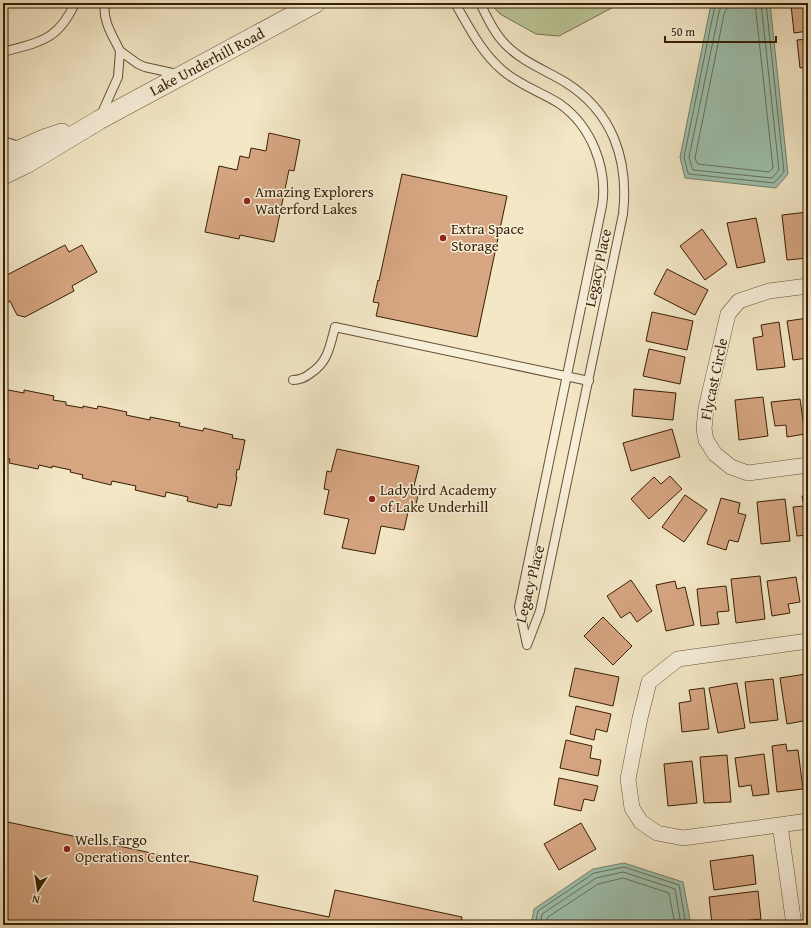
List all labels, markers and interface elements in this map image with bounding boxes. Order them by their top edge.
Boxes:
scale bar [665,18,776,44]
street label: Lake Underhill Road [146,22,268,101]
text: 50 m [671,23,695,40]
place label: Amazing Explorers Waterford Lakes [255,181,374,219]
marker: Amazing Explorers Waterford Lakes [242,196,252,206]
place label: Extra Space Storage [451,218,524,256]
street label: Legacy Place [579,227,616,309]
marker: Extra Space Storage [438,233,448,243]
street label: Flycast Circle [695,336,732,422]
place label: Ladybird Academy of Lake Underhill [380,479,497,517]
marker: Ladybird Academy of Lake Underhill [367,494,377,504]
street label: Legacy Place [510,543,549,625]
place label: Wells Fargo Operations Center [75,829,189,867]
marker: Wells Fargo Operations Center [62,844,72,854]
north arrow [18,870,58,910]
text: N [30,891,41,908]

